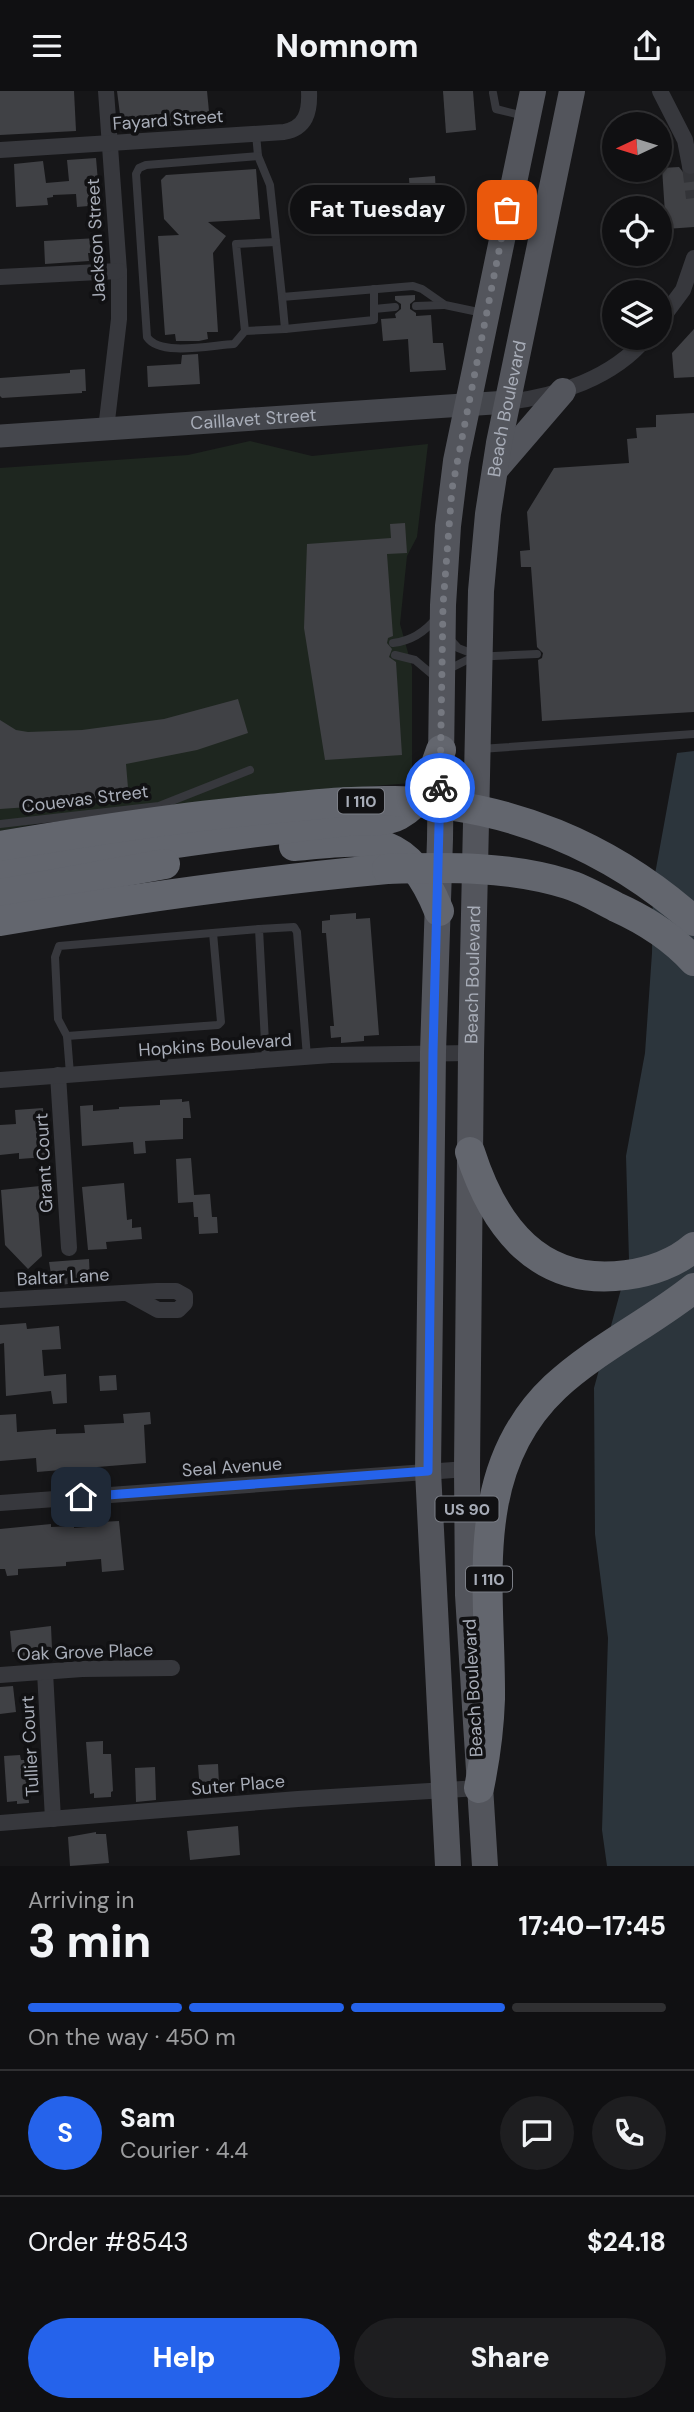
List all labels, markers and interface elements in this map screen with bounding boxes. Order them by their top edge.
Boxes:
text: Nomnom [275,25,419,67]
icon: menu [28,27,66,65]
icon: share [628,27,666,65]
street label: Fayard Street [112,104,224,136]
north arrow [602,112,672,182]
map controls [602,112,672,350]
street label: Jackson Street [81,178,111,302]
pin [477,180,537,240]
callout: Fat Tuesday [290,185,465,235]
icon: bag [488,191,526,229]
text: Fat Tuesday [309,194,446,224]
button: locate [602,196,672,266]
button: layers [602,280,672,350]
street label: Beach Boulevard [482,338,532,479]
street label: Caillavet Street [190,403,317,435]
courier [405,753,475,823]
icon: bike [421,769,459,807]
street label: Couevas Street [20,779,150,819]
road number: I 110 [338,789,384,813]
street label: Beach Boulevard [459,905,486,1044]
street label: Hopkins Boulevard [137,1028,293,1062]
street label: Grant Court [29,1112,59,1214]
street label: Baltar Lane [16,1263,110,1291]
street label: Seal Avenue [181,1452,283,1482]
pin [51,1467,111,1527]
icon: home [62,1478,100,1516]
road number: US 90 [435,1497,498,1521]
road number: I 110 [466,1567,512,1591]
street label: Beach Boulevard [457,1618,489,1758]
street label: Oak Grove Place [16,1638,154,1666]
street label: Tullier Court [15,1695,45,1797]
street label: Suter Place [190,1769,286,1801]
text: Arriving in [28,1885,134,1915]
text: 17:40–17:45 [519,1909,666,1943]
text: 3 min [28,1911,151,1971]
text: On the way · 450 m [28,2022,236,2052]
button: chat [500,2096,574,2170]
button: phone [592,2096,666,2170]
text: Sam [120,2101,175,2135]
text: S [57,2116,73,2150]
text: Courier · 4.4 [120,2135,248,2165]
text: Order #8543 [28,2225,189,2259]
text: $24.18 [587,2225,666,2259]
button: Help [28,2318,340,2398]
button: Share [354,2318,666,2398]

